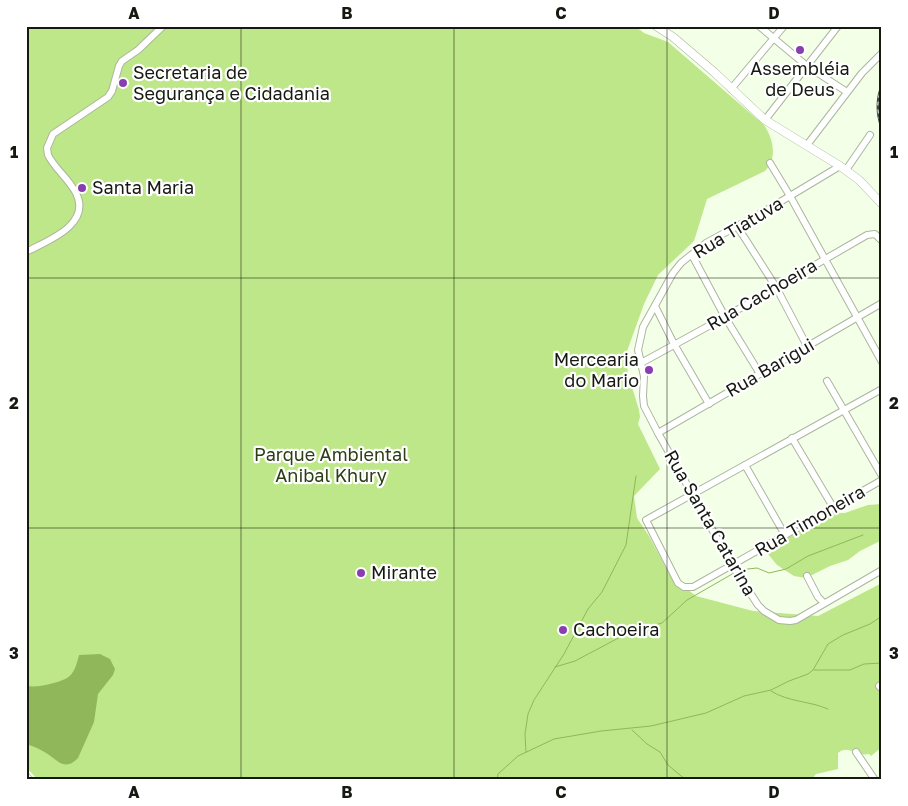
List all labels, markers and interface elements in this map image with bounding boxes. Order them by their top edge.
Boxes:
text: A [128,3,140,23]
text: B [341,3,353,23]
text: C [555,3,567,23]
text: D [768,3,780,23]
marker: Assembléia de Deus [794,44,806,56]
place label: Assembléia de Deus [750,57,850,100]
place label: Secretaria de Segurança e Cidadania [133,61,330,104]
marker: Secretaria de Segurança e Cidadania [117,77,129,89]
text: 1 [10,142,18,162]
text: 1 [890,142,898,162]
place label: Santa Maria [92,176,194,198]
marker: Santa Maria [76,182,88,194]
street label: Rua Tiatuva [688,192,787,263]
street label: Rua Cachoeira [702,254,821,335]
street label: Rua Barigui [721,333,818,401]
place label: Mercearia do Mario [554,348,639,391]
marker: Mercearia do Mario [643,364,655,376]
text: 2 [9,393,19,413]
text: 2 [889,393,899,413]
park label: Parque Ambiental Anibal Khury [254,443,408,486]
street label: Rua Santa Catarina [660,446,762,599]
street label: Rua Timoneira [751,480,868,561]
place label: Mirante [371,561,437,583]
marker: Mirante [355,567,367,579]
place label: Cachoeira [573,618,659,640]
marker: Cachoeira [557,624,569,636]
text: 3 [9,643,19,663]
text: 3 [889,643,899,663]
text: A [128,782,140,802]
text: B [341,782,353,802]
text: C [555,782,567,802]
text: D [768,782,780,802]

